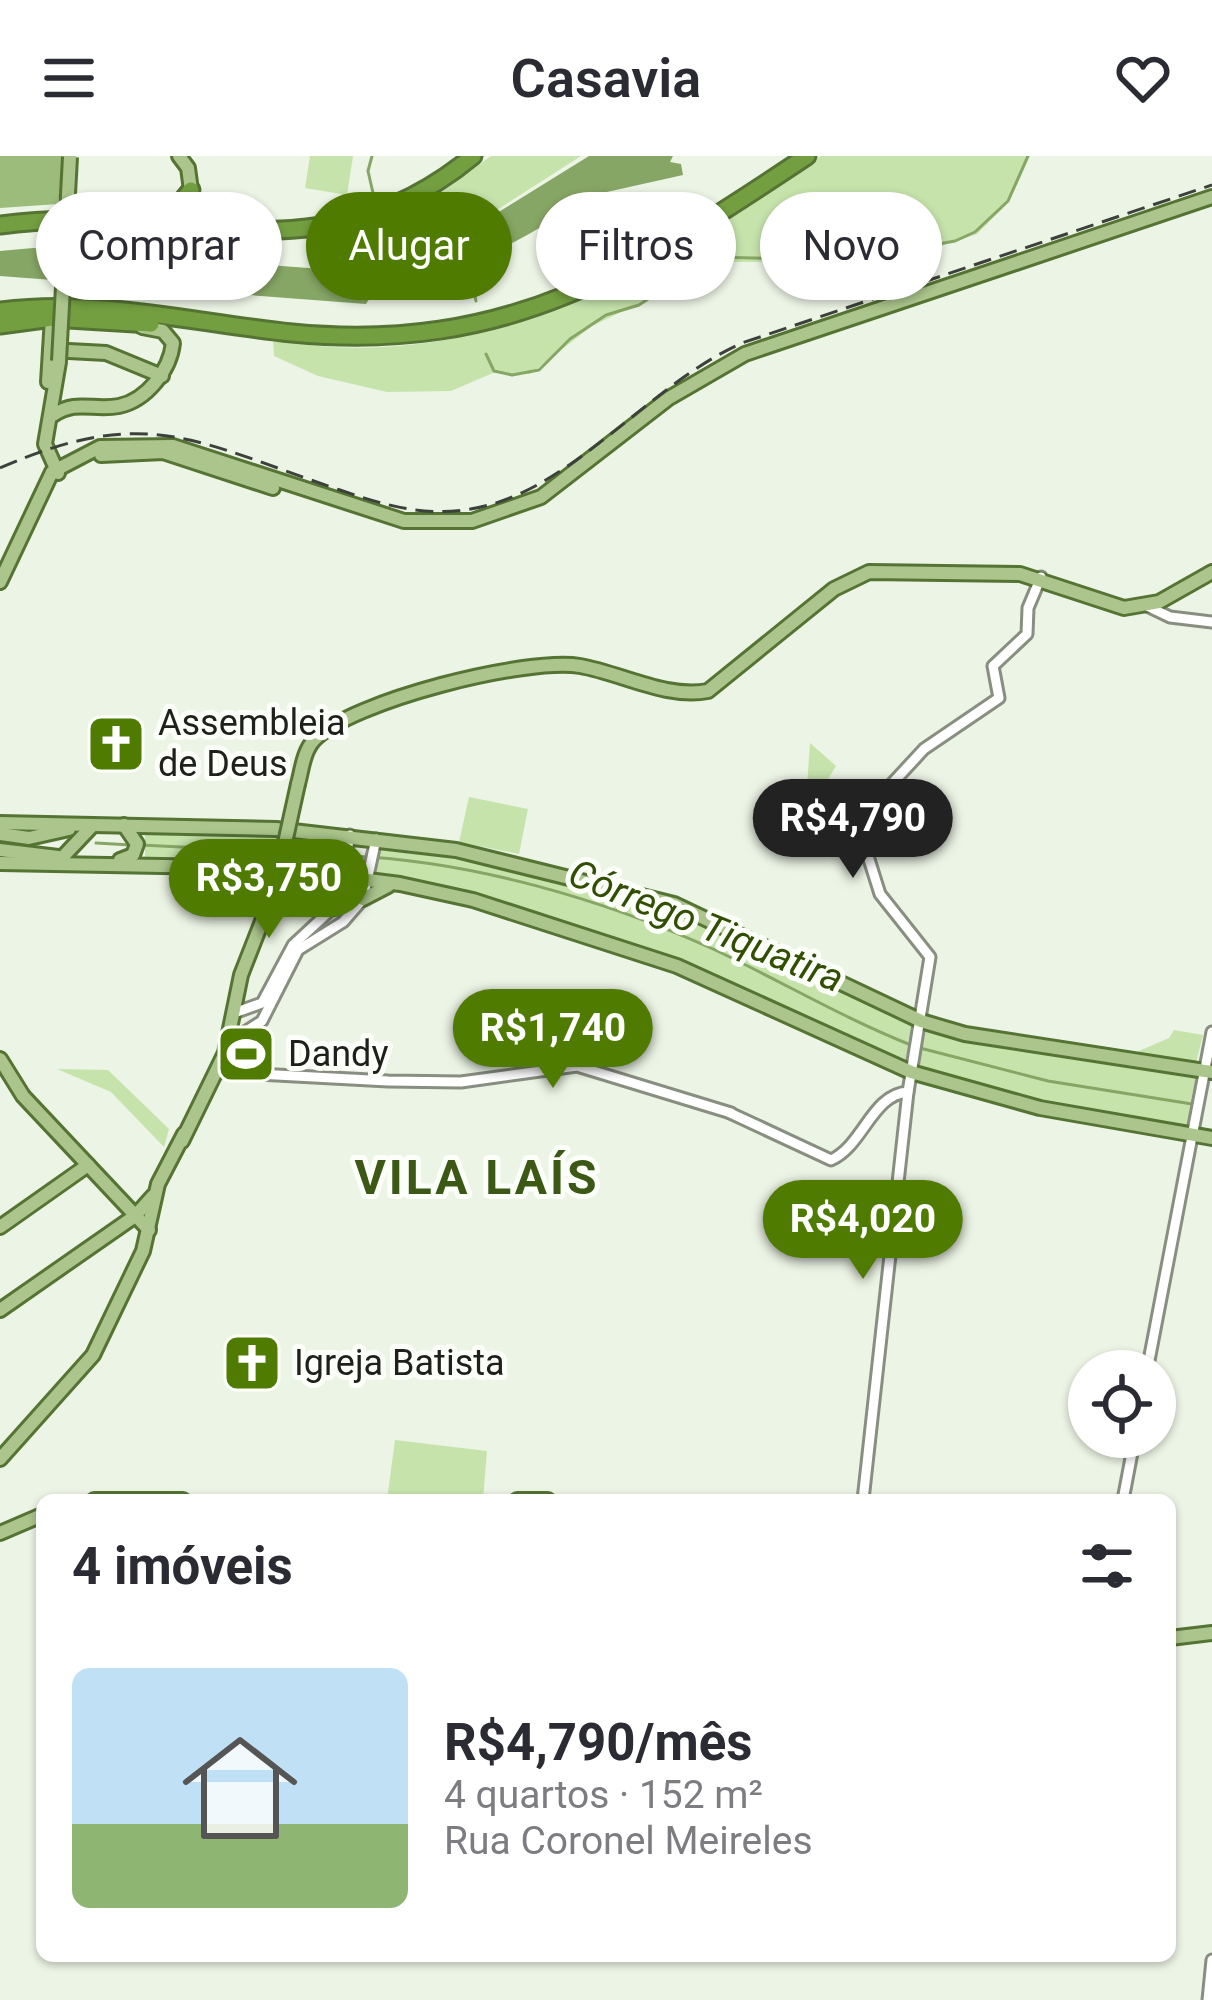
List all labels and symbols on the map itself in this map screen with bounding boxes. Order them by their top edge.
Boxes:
place label: Assembleia de Deus [158,702,346,785]
church icon: Assembleia de Deus [85,713,147,775]
pin: R$4,790 [742,779,964,881]
pin: R$3,750 [158,839,380,941]
water label: Córrego Tiquatira [562,850,850,1002]
pin: R$1,740 [442,989,664,1091]
sports icon: Dandy [215,1023,277,1085]
place label: Dandy [288,1033,388,1075]
district label: VILA LAÍS [354,1149,600,1206]
pin: R$4,020 [752,1180,974,1282]
church icon: Igreja Batista [221,1332,283,1394]
place label: Igreja Batista [294,1342,505,1384]

